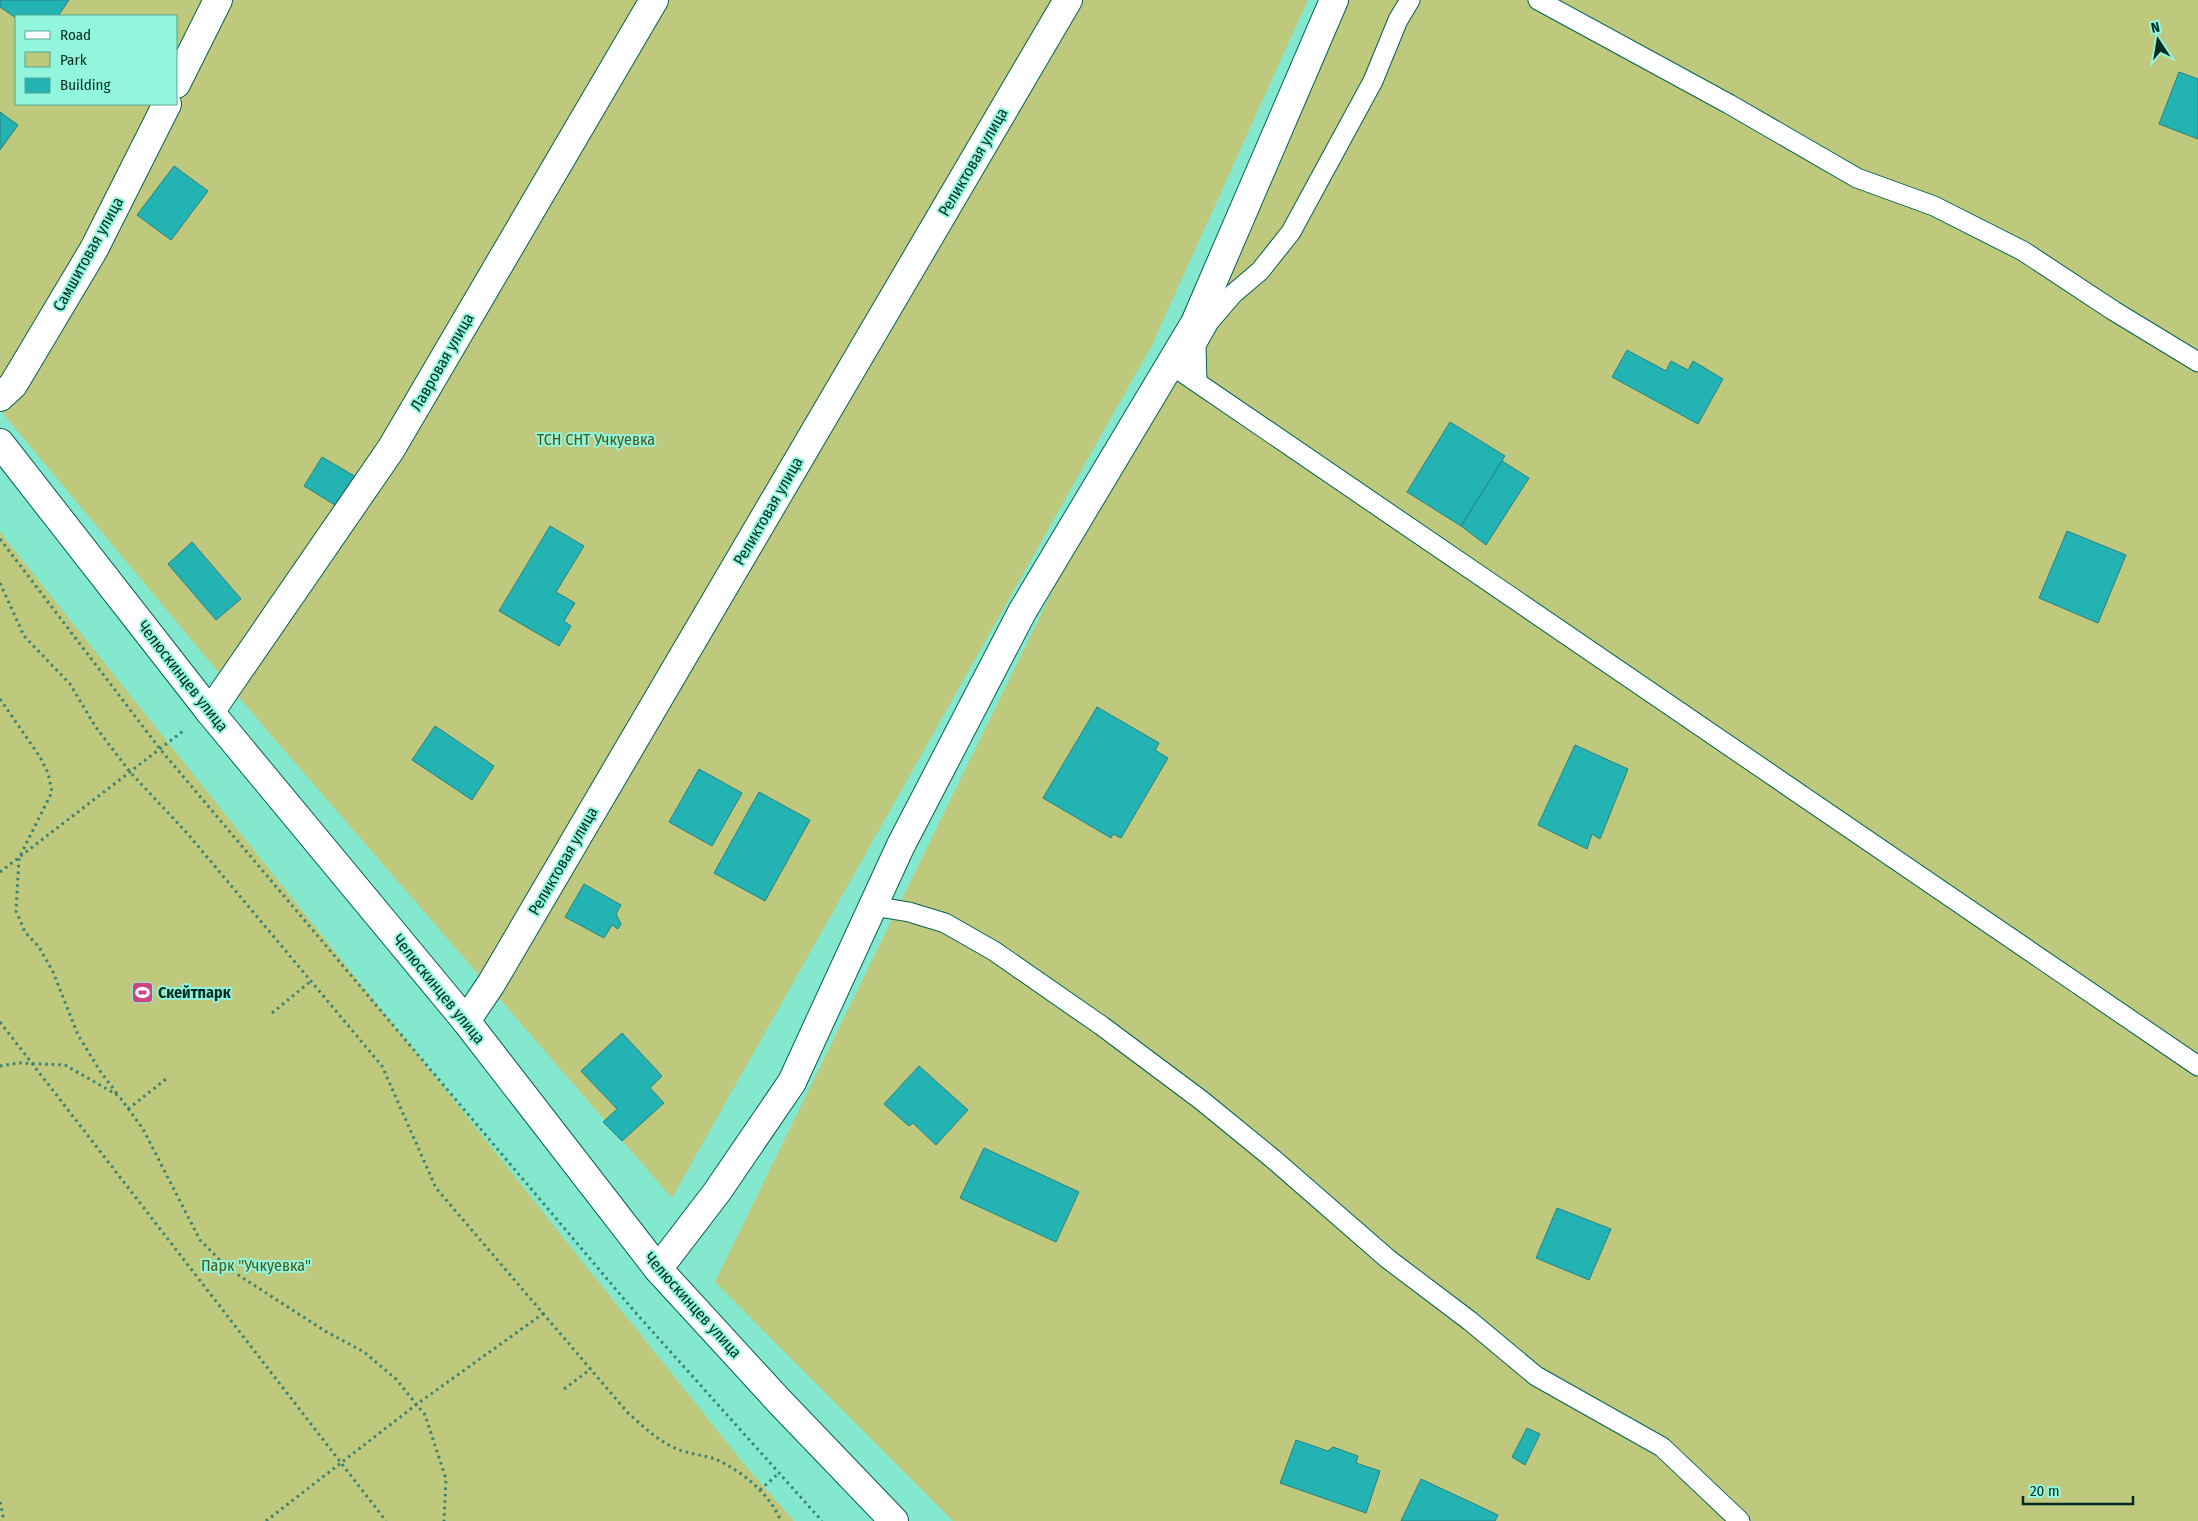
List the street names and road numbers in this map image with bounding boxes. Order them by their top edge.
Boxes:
street label: Реликтовая улица [934,104,1012,220]
street label: Самшитовая улица [49,193,127,314]
street label: Лавровая улица [406,310,478,414]
street label: Реликтовая улица [729,453,807,569]
street label: Челюскинцев улица [134,617,232,735]
street label: Реликтовая улица [524,803,602,919]
street label: Челюскинцев улица [389,930,489,1048]
street label: Челюскинцев улица [641,1248,746,1362]

